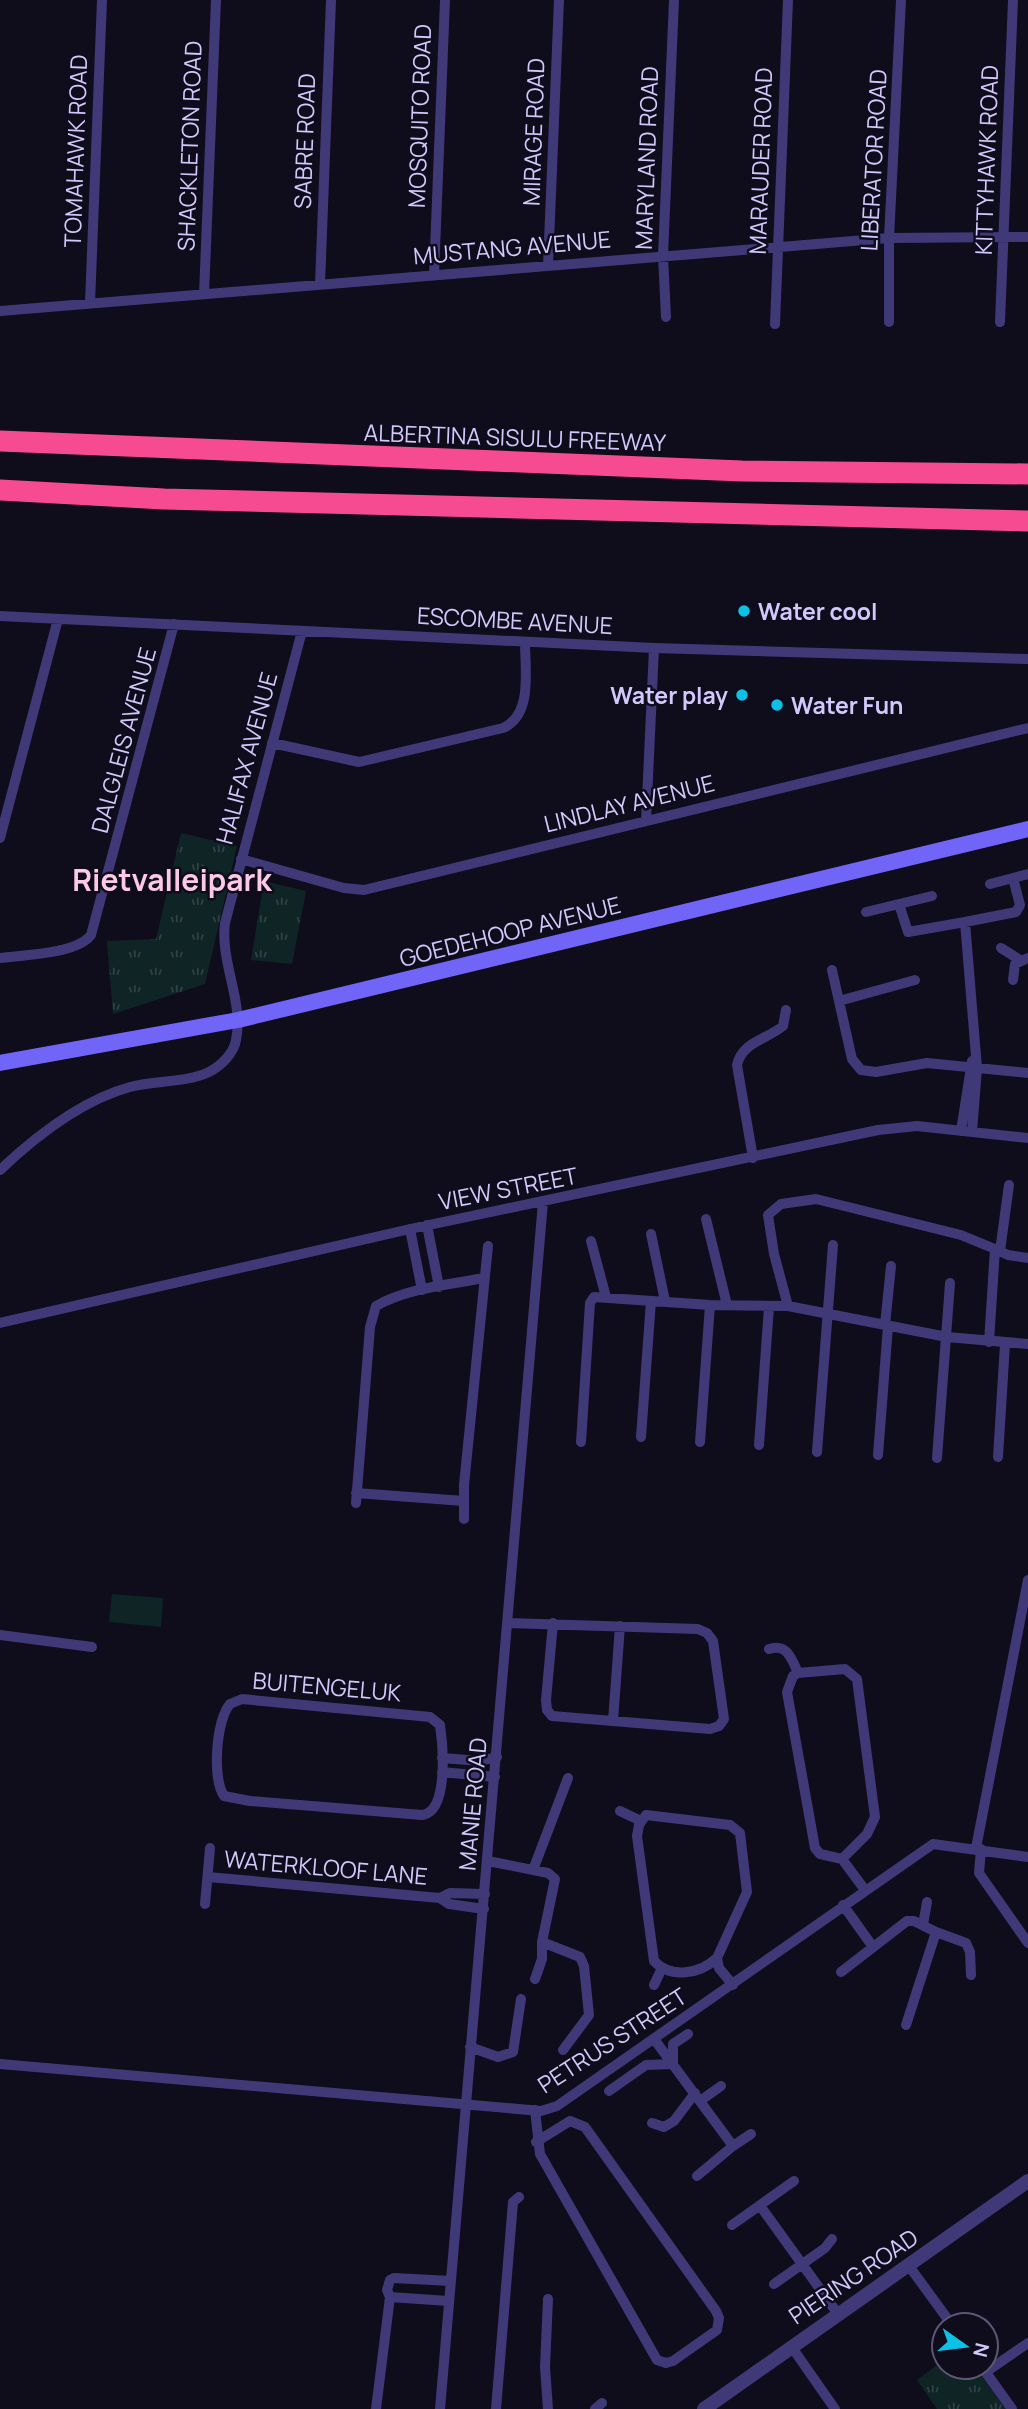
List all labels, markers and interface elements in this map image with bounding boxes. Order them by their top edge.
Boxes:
street label: MOSQUITO ROAD [400,24,438,208]
street label: SHACKLETON ROAD [169,40,209,252]
street label: TOMAHAWK ROAD [56,54,94,248]
street label: MIRAGE ROAD [514,58,552,206]
street label: KITTYHAWK ROAD [967,64,1005,256]
street label: MARYLAND ROAD [627,66,665,250]
street label: MARAUDER ROAD [741,67,779,255]
street label: LIBERATOR ROAD [852,68,894,252]
street label: SABRE ROAD [286,73,322,209]
street label: MUSTANG AVENUE [412,222,612,272]
street label: ALBERTINA SISULU FREEWAY [363,416,667,458]
place label: Water cool [758,595,877,627]
street label: ESCOMBE AVENUE [416,599,614,641]
marker: Water cool [736,603,752,619]
street label: DALGLEIS AVENUE [83,644,163,836]
street label: HALIFAX AVENUE [208,668,284,848]
place label: Water play [610,679,728,711]
marker: Water play [734,687,750,703]
place label: Water Fun [791,689,903,721]
marker: Water Fun [769,697,785,713]
street label: LINDLAY AVENUE [540,766,718,840]
district label: Rietvalleipark [72,859,273,900]
street label: GOEDEHOOP AVENUE [396,888,624,974]
street label: VIEW STREET [436,1159,580,1217]
street label: BUITENGELUK [251,1664,403,1708]
street label: MANIE ROAD [450,1736,494,1872]
street label: WATERKLOOF LANE [223,1842,429,1892]
street label: PETRUS STREET [531,1980,693,2100]
street label: PIERING ROAD [782,2221,924,2331]
north arrow [930,2311,1000,2381]
text: N [967,2340,996,2360]

